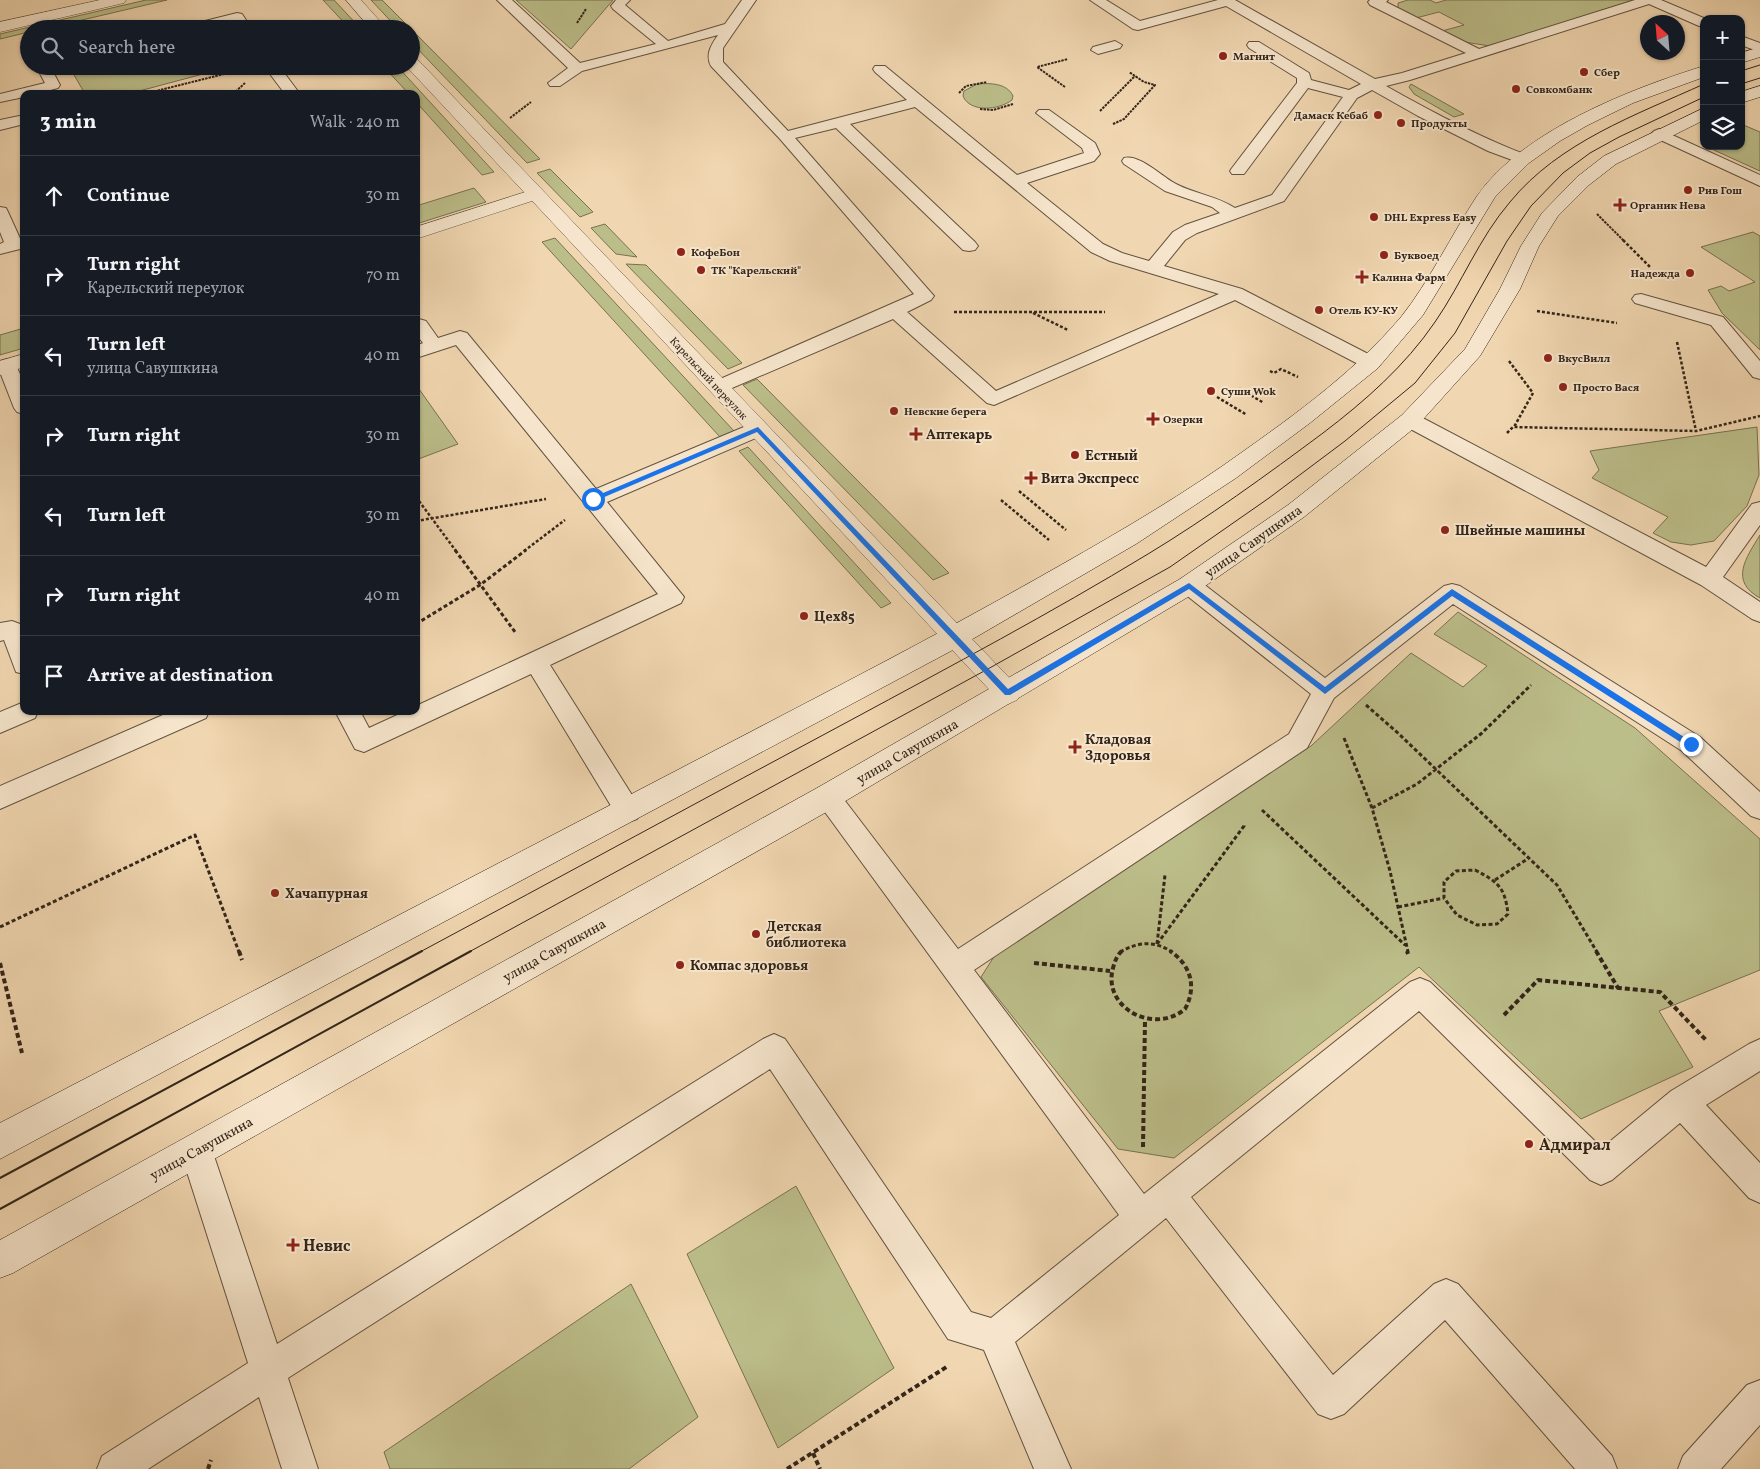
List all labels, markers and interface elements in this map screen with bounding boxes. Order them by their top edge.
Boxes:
north arrow [1640,15,1685,60]
map controls [1700,15,1745,150]
button: + [1700,15,1745,60]
search box [20,20,420,75]
icon: search [38,34,66,62]
text: Search here [78,35,175,61]
marker: Магнит [1217,50,1229,62]
place label: Магнит [1233,50,1275,65]
button: − [1700,60,1745,105]
marker: Сбер [1578,66,1590,78]
place label: Сбер [1594,66,1620,81]
marker: Совкомбанк [1510,83,1522,95]
place label: Совкомбанк [1526,83,1593,98]
button: layers [1700,105,1745,150]
text: 3 min [40,108,96,137]
place label: Дамаск Кебаб [1294,109,1368,124]
marker: Дамаск Кебаб [1372,109,1384,121]
text: Walk · 240 m [310,112,400,134]
marker: Продукты [1395,117,1407,129]
place label: Продукты [1411,117,1467,132]
icon: ahead [40,182,68,210]
text: Continue [87,183,170,209]
marker: Рив Гош [1682,184,1694,196]
place label: Рив Гош [1698,184,1742,199]
text: 30 m [365,185,400,207]
marker: Органик Нева [1614,199,1626,211]
place label: Органик Нева [1630,199,1706,214]
marker: DHL Express Easy [1368,211,1380,223]
place label: DHL Express Easy [1384,211,1477,226]
marker: КофеБон [675,246,687,258]
place label: КофеБон [691,246,740,261]
marker: Буквоед [1378,249,1390,261]
place label: Буквоед [1394,249,1439,264]
text: Turn right [87,252,180,278]
icon: right [40,262,68,290]
marker: ТК "Карельский" [695,264,707,276]
place label: ТК "Карельский" [711,264,801,279]
text: 70 m [366,265,400,287]
place label: Надежда [1631,267,1680,282]
marker: Надежда [1684,267,1696,279]
marker: Калина Фарм [1356,271,1368,283]
place label: Калина Фарм [1372,271,1446,286]
text: Карельский переулок [87,278,244,300]
marker: Отель КУ-КУ [1313,304,1325,316]
place label: Отель КУ-КУ [1329,304,1399,319]
text: Turn left [87,332,166,358]
street label: Карельский переулок [666,334,750,424]
icon: left [40,342,68,370]
text: 40 m [364,345,400,367]
marker: ВкусВилл [1542,352,1554,364]
place label: ВкусВилл [1558,352,1611,367]
text: улица Савушкина [87,358,219,380]
marker: Просто Вася [1557,381,1569,393]
place label: Просто Вася [1573,381,1639,396]
marker: Суши Wok [1205,385,1217,397]
place label: Суши Wok [1221,385,1276,400]
marker: Невские берега [888,405,900,417]
place label: Невские берега [904,405,987,420]
marker: Озерки [1147,413,1159,425]
place label: Озерки [1163,413,1203,428]
icon: right [40,422,68,450]
text: Turn right [87,423,180,449]
text: 30 m [365,425,400,447]
place label: Аптекарь [926,426,992,445]
marker: Аптекарь [910,428,922,440]
place label: Естный [1085,447,1138,466]
marker: Естный [1069,449,1081,461]
place label: Вита Экспресс [1041,470,1140,489]
marker: Вита Экспресс [1025,472,1037,484]
route start [582,488,605,511]
street label: улица Савушкина [1201,501,1306,583]
icon: left [40,502,68,530]
text: Turn left [87,503,166,529]
text: 30 m [365,505,400,527]
place label: Швейные машины [1455,522,1585,541]
marker: Швейные машины [1439,524,1451,536]
icon: right [40,582,68,610]
text: Turn right [87,583,180,609]
text: 40 m [364,585,400,607]
place label: Цех85 [814,608,855,627]
marker: Цех85 [798,610,810,622]
icon: arrive [40,662,68,690]
text: Arrive at destination [87,663,273,689]
street label: улица Савушкина [853,715,962,789]
place label: Кладовая Здоровья [1085,731,1151,766]
route end [1680,733,1703,756]
marker: Кладовая Здоровья [1069,741,1081,753]
place label: Хачапурная [285,885,368,904]
marker: Хачапурная [269,887,281,899]
street label: улица Савушкина [500,915,610,988]
place label: Детская библиотека [766,918,847,953]
marker: Детская библиотека [750,928,762,940]
place label: Компас здоровья [690,957,808,976]
marker: Компас здоровья [674,959,686,971]
street label: улица Савушкина [147,1113,257,1186]
place label: Адмирал [1539,1135,1611,1157]
marker: Адмирал [1523,1138,1535,1150]
place label: Невис [303,1236,351,1258]
marker: Невис [287,1239,299,1251]

